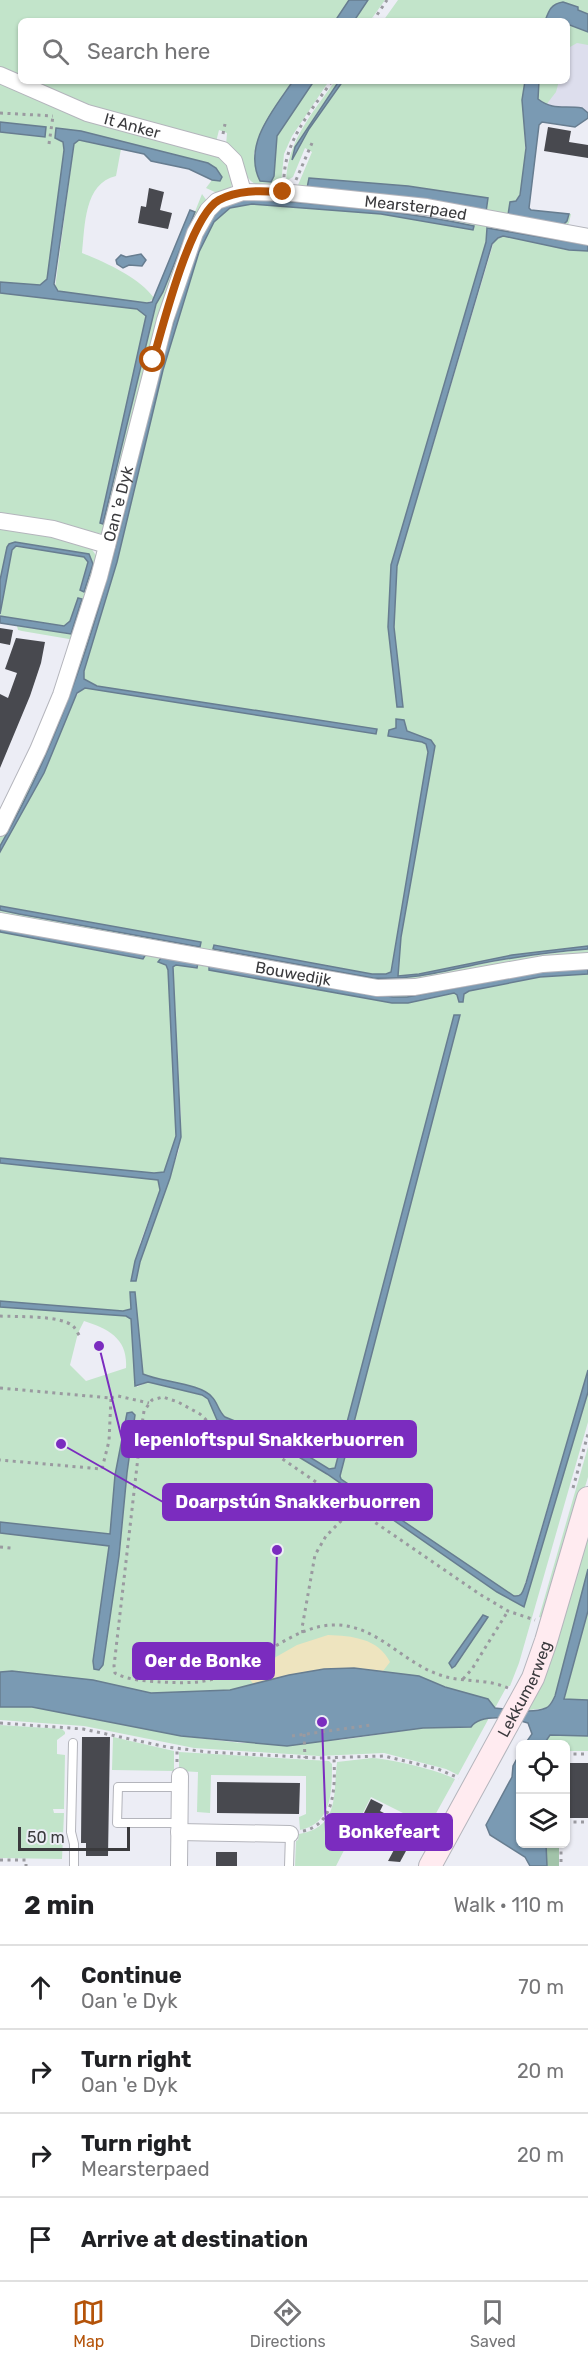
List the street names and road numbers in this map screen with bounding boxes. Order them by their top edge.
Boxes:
street label: It Anker [102,109,163,142]
street label: Mearsterpaed [364,191,468,224]
street label: Oan 'e Dyk [99,463,137,544]
street label: Bouwedijk [254,957,334,989]
street label: Lekkumerweg [493,1638,555,1740]

